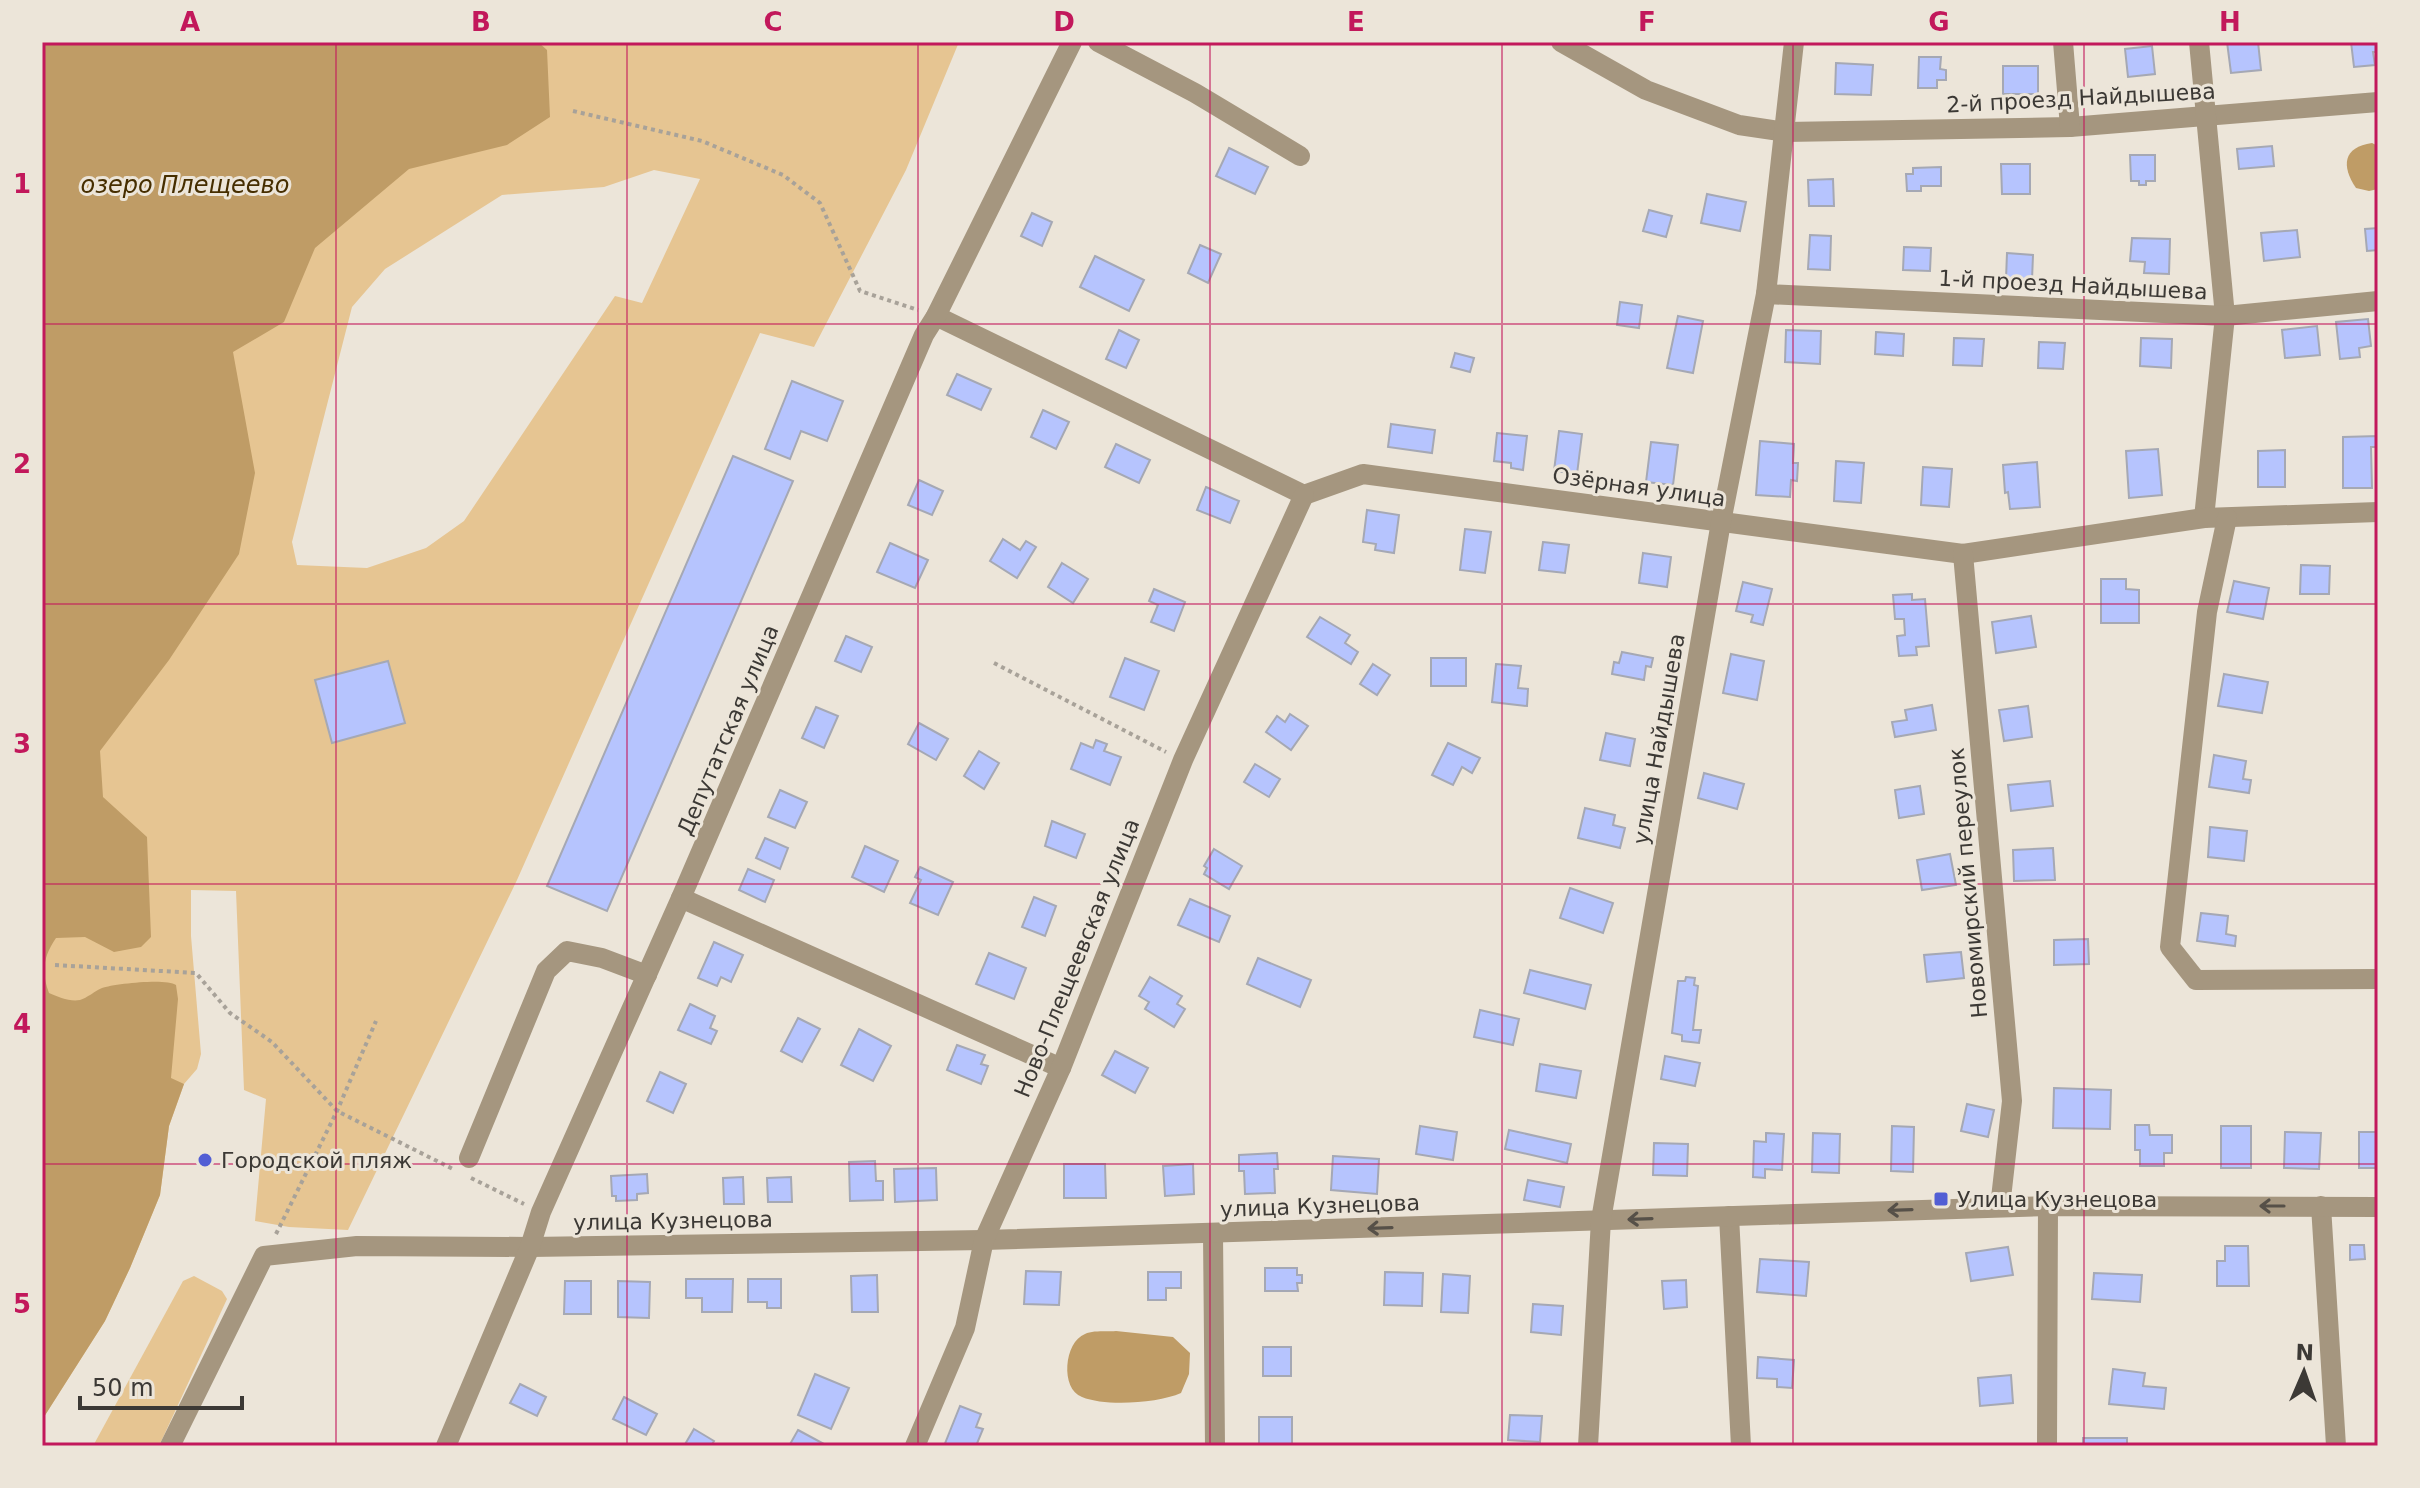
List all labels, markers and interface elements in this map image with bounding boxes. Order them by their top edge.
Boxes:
text: A [180,7,200,37]
text: B [471,7,491,37]
text: C [763,7,783,37]
text: D [1053,7,1075,37]
text: E [1347,7,1365,37]
text: F [1638,7,1656,37]
text: G [1928,7,1950,37]
text: H [2219,7,2241,37]
street label: 2-й проезд Найдышева [1946,78,2216,118]
text: 1 [13,169,31,199]
water label: озеро Плещеево [81,171,289,199]
street label: 1-й проезд Найдышева [1938,265,2208,305]
text: 2 [13,449,31,479]
street label: Озёрная улица [1551,462,1727,512]
street label: Депутатская улица [672,621,784,839]
street label: улица Найдышева [1628,632,1690,846]
text: 3 [13,729,31,759]
street label: Новомирский переулок [1944,747,1992,1019]
street label: Ново-Плещеевская улица [1010,815,1144,1101]
text: 4 [13,1009,31,1039]
place label: Городской пляж [221,1148,412,1173]
marker: Городской пляж [196,1151,214,1169]
place label: Улица Кузнецова [1957,1187,2157,1212]
street label: улица Кузнецова [1220,1190,1420,1222]
marker: Улица Кузнецова [1932,1190,1950,1208]
one-way arrow [2259,1198,2286,1214]
one-way arrow [1887,1203,1914,1218]
street label: улица Кузнецова [573,1207,773,1235]
one-way arrow [1627,1211,1654,1226]
one-way arrow [1367,1220,1394,1235]
text: 5 [13,1289,31,1319]
north arrow [2264,1332,2344,1412]
text: N [2295,1340,2314,1365]
scale bar [80,1360,242,1410]
text: 50 m [92,1374,154,1402]

